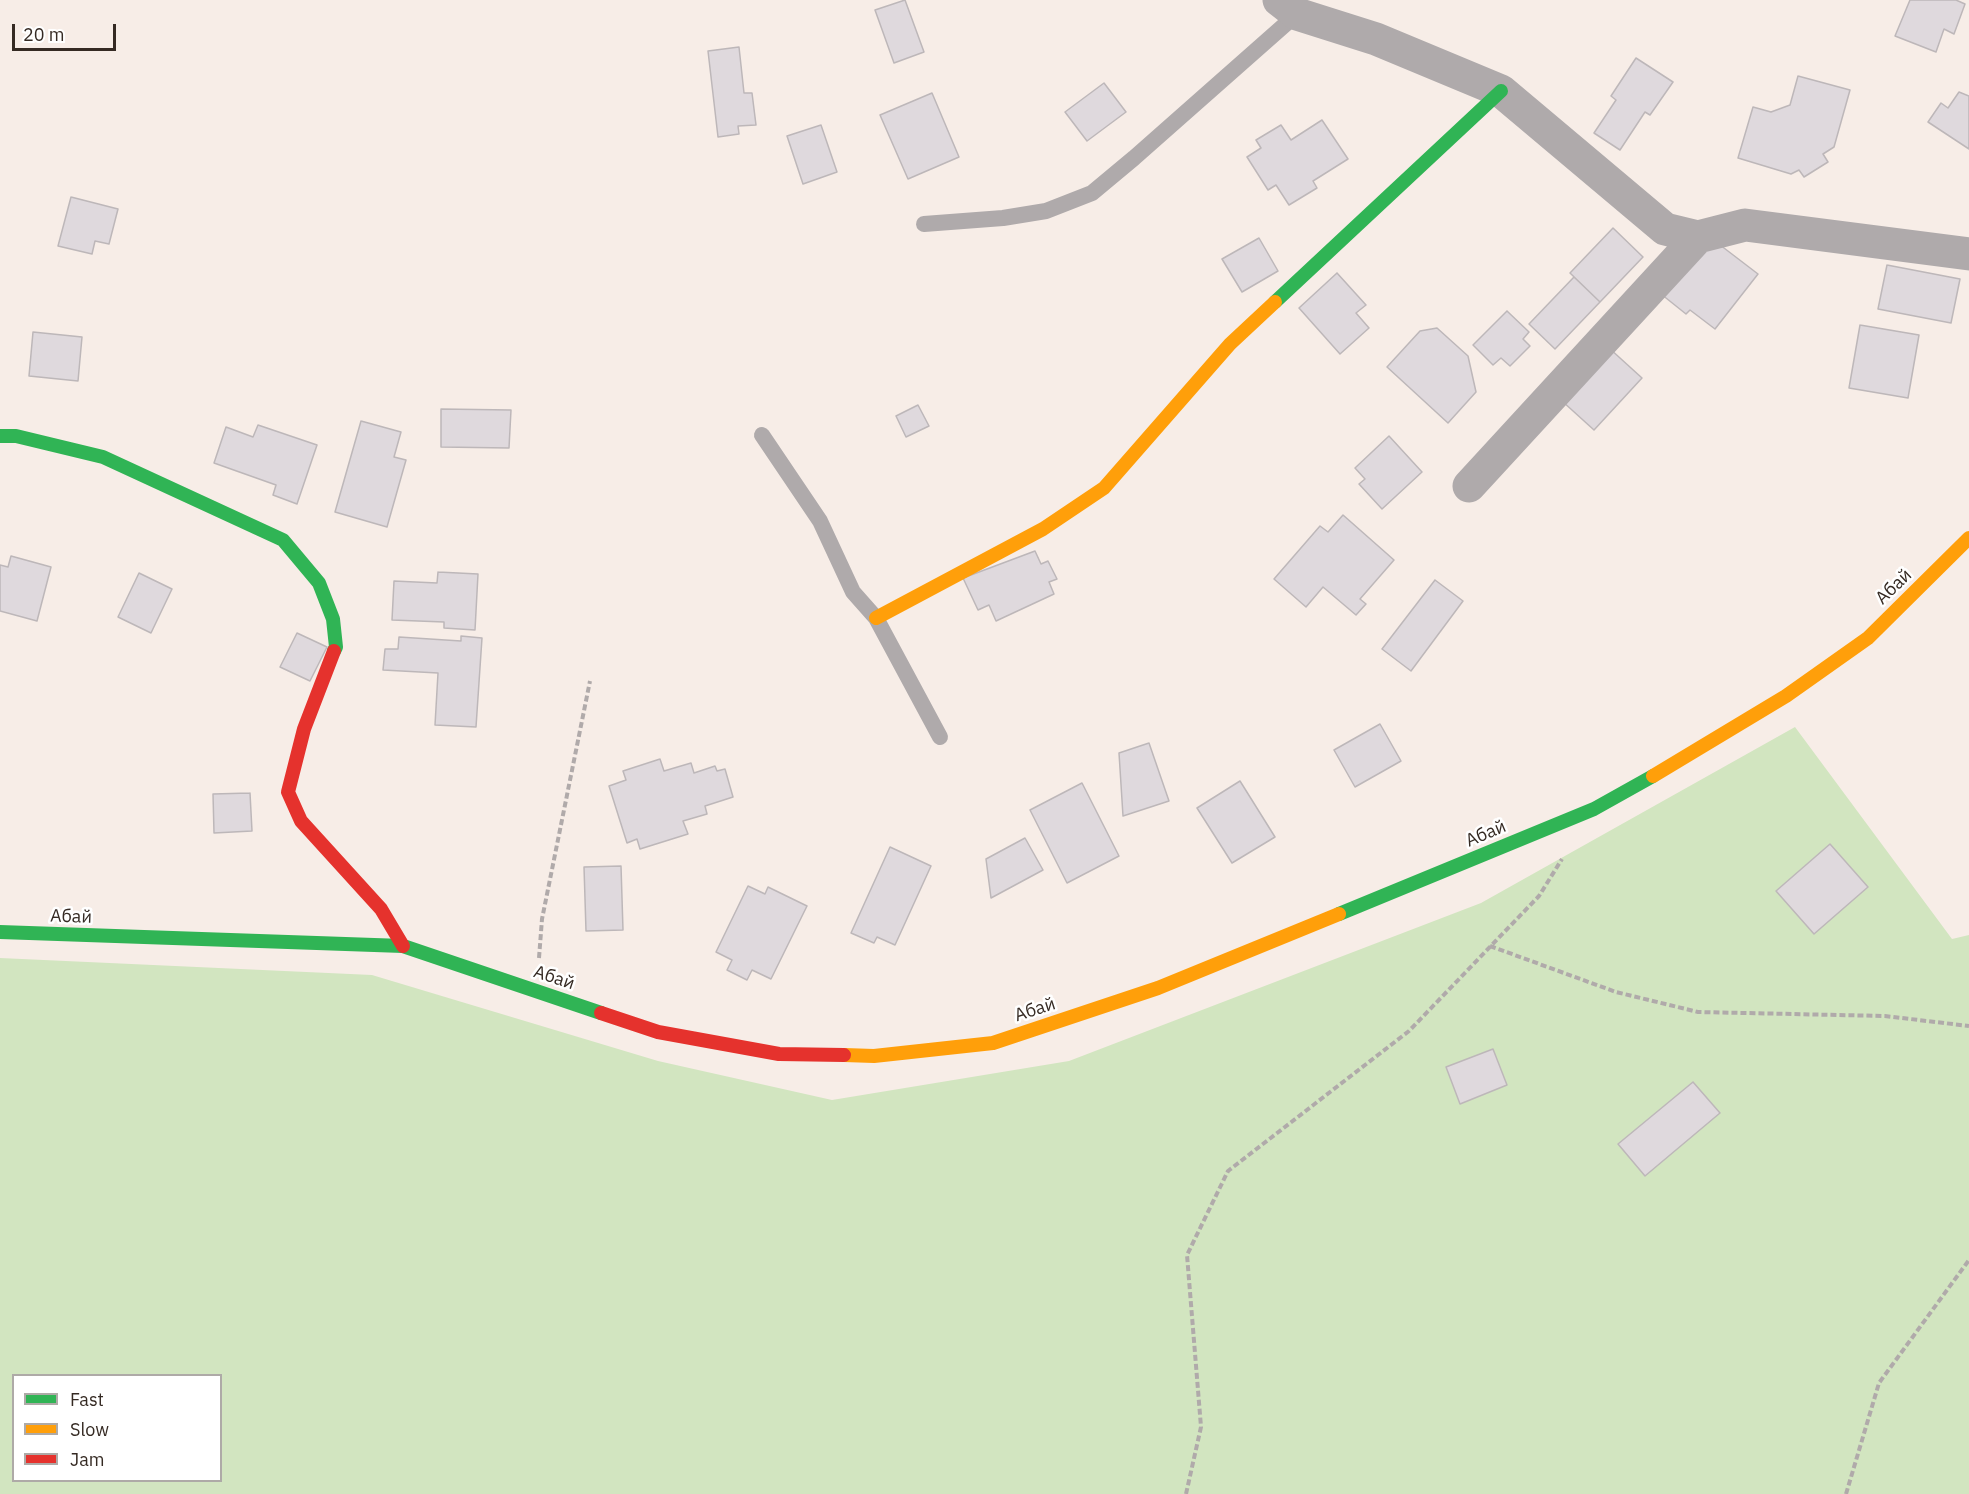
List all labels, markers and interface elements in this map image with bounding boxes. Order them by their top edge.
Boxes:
scale bar [15,12,118,50]
text: 20 m [23,23,65,46]
street label: Абай [1871,565,1917,609]
street label: Абай [1463,816,1509,852]
street label: Абай [50,905,92,929]
street label: Абай [531,961,577,995]
street label: Абай [1012,993,1058,1027]
legend [12,1374,222,1482]
text: Fast [70,1388,104,1411]
text: Slow [70,1418,109,1441]
text: Jam [70,1448,105,1471]

